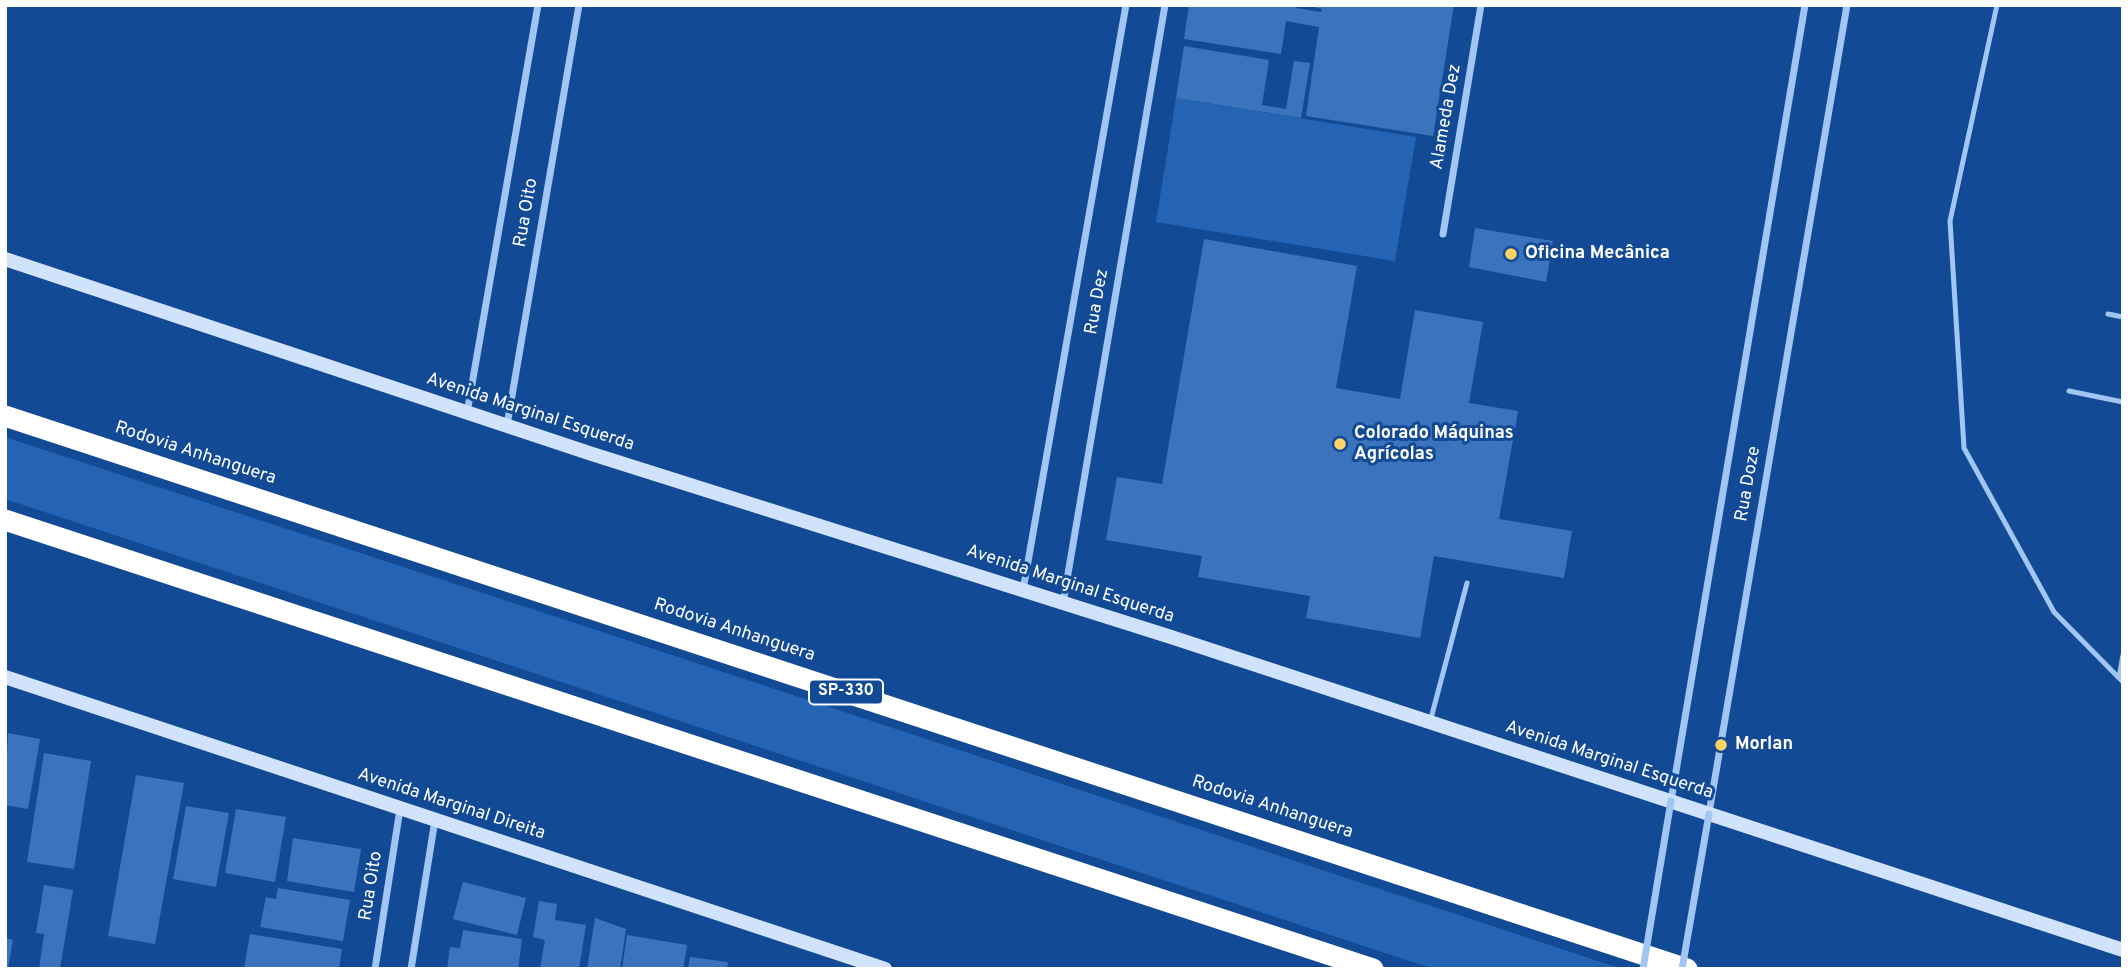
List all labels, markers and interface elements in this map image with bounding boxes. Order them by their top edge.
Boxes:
street label: Alameda Dez [1427,63,1467,171]
street label: Rua Oito [510,177,544,249]
place label: Oficina Mecânica [1525,243,1670,265]
marker: Oficina Mecânica [1503,246,1519,262]
street label: Rua Dez [1082,267,1114,337]
street label: Avenida Marginal Esquerda [423,369,637,457]
street label: Rodovia Anhanguera [112,418,278,490]
place label: Colorado Máquinas Agrícolas [1354,423,1514,466]
marker: Colorado Máquinas Agrícolas [1332,436,1348,452]
street label: Rua Doze [1732,445,1766,523]
street label: Avenida Marginal Esquerda [963,541,1177,629]
street label: Rodovia Anhanguera [651,595,817,667]
road number: SP-330 [809,680,883,705]
street label: Avenida Marginal Esquerda [1502,717,1716,805]
place label: Morlan [1735,734,1793,756]
marker: Morlan [1713,737,1729,753]
street label: Avenida Marginal Direita [354,764,548,846]
street label: Rodovia Anhanguera [1189,772,1355,844]
street label: Rua Oito [356,850,388,922]

